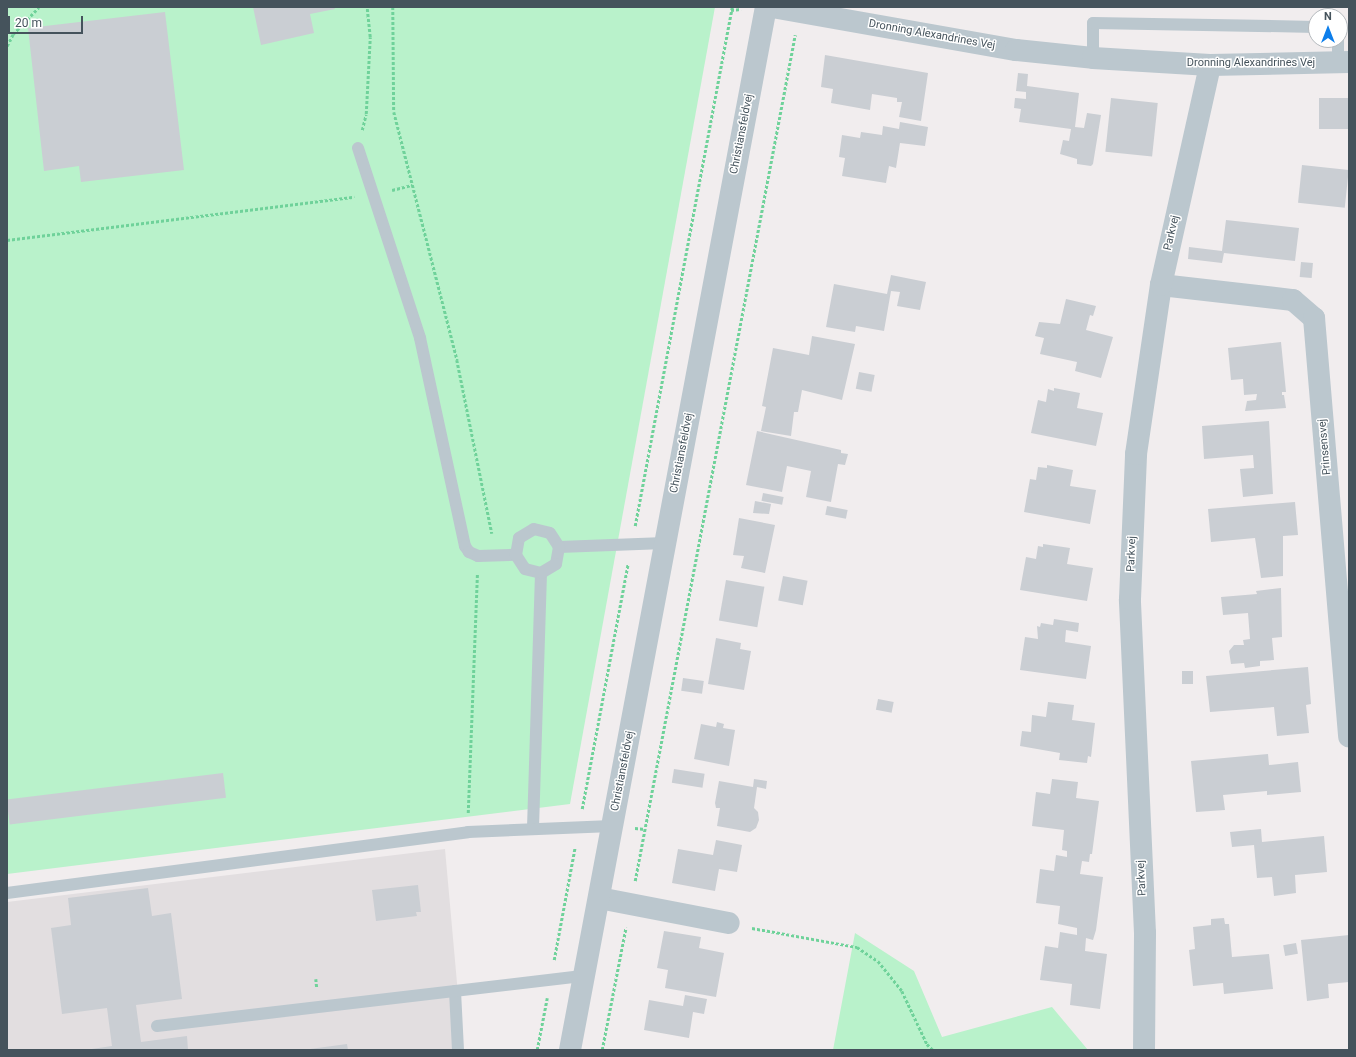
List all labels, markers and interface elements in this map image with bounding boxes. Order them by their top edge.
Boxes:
scale bar [10,8,85,34]
north arrow [1308,8,1348,48]
text: N [1324,10,1332,23]
text: 20 m [15,16,42,30]
street label: Dronning Alexandrines Vej [868,17,996,53]
street label: Dronning Alexandrines Vej [1187,56,1315,70]
street label: Christiansfeldvej [728,93,756,175]
street label: Parkvej [1162,214,1182,252]
street label: Christiansfeldvej [668,412,696,494]
street label: Prinsensvej [1316,418,1334,476]
street label: Parkvej [1125,536,1139,572]
street label: Christiansfeldvej [609,730,637,812]
street label: Parkvej [1134,860,1150,896]

